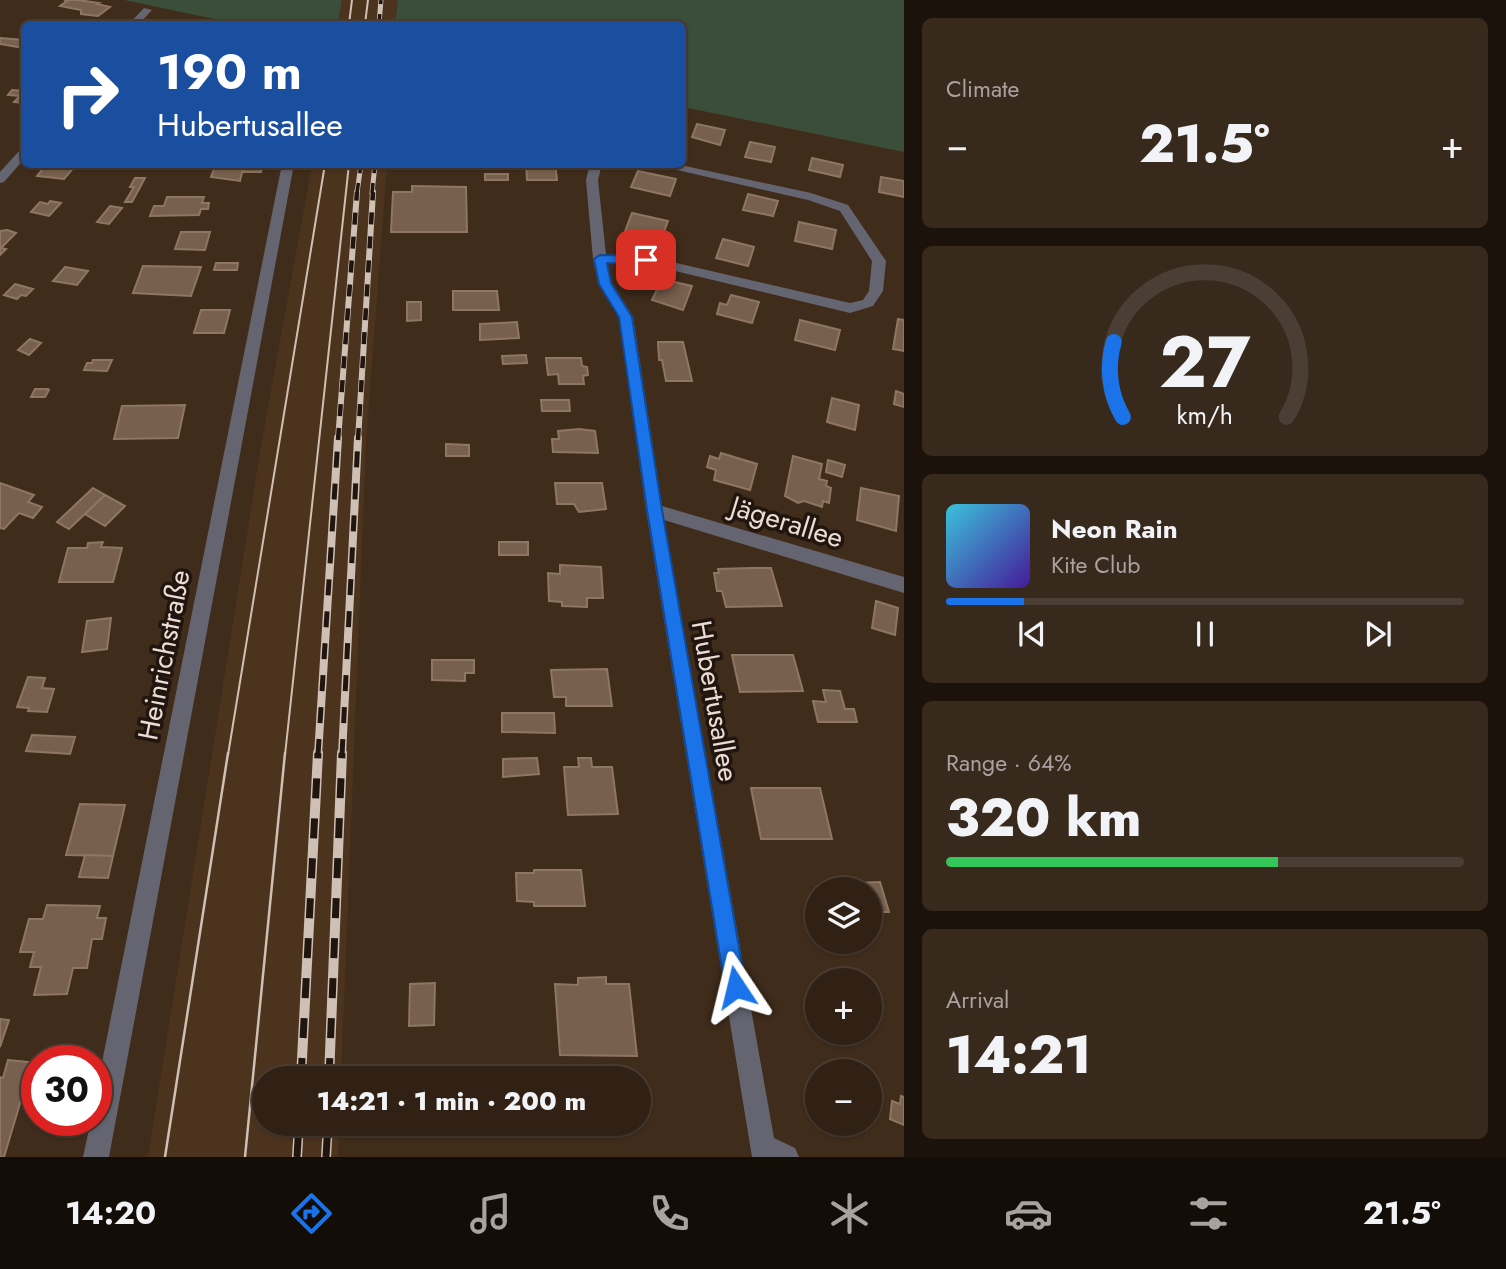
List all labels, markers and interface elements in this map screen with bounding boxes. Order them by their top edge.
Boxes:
text: 190 m [157,37,302,107]
icon: right [42,49,133,140]
text: Climate [946,72,1019,106]
text: Hubertusallee [157,102,343,148]
text: 21.5° [1139,106,1270,182]
text: − [946,117,968,172]
text: + [1441,117,1464,172]
pin [616,230,676,290]
icon: arrive [627,241,665,279]
text: 27 [1159,309,1251,414]
text: km/h [1177,396,1233,432]
street label: Jägerallee [722,484,848,558]
text: Neon Rain [1051,510,1178,548]
text: Kite Club [1051,548,1140,582]
street label: Heinrichstraße [127,566,201,744]
icon: previous [1013,615,1051,653]
icon: pause [1186,615,1224,653]
icon: next [1359,615,1397,653]
street label: Hubertusallee [681,617,749,785]
text: Range · 64% [946,746,1072,780]
text: 320 km [946,780,1141,856]
map controls [805,877,882,1136]
button: layers [805,877,882,954]
position arrow [699,950,773,1024]
button: + [805,968,882,1045]
text: Arrival [946,983,1009,1017]
text: 14:21 [946,1017,1091,1093]
speed limit sign: 30 [21,1045,112,1136]
button: − [805,1059,882,1136]
text: 14:21 · 1 min · 200 m [317,1082,586,1120]
icon: directions [287,1189,336,1238]
icon: music [466,1189,515,1238]
icon: phone [645,1189,694,1238]
icon: climate [825,1189,874,1238]
icon: car [1004,1189,1053,1238]
icon: filters [1184,1189,1233,1238]
text: 14:20 [65,1190,156,1236]
text: 21.5° [1363,1190,1441,1236]

